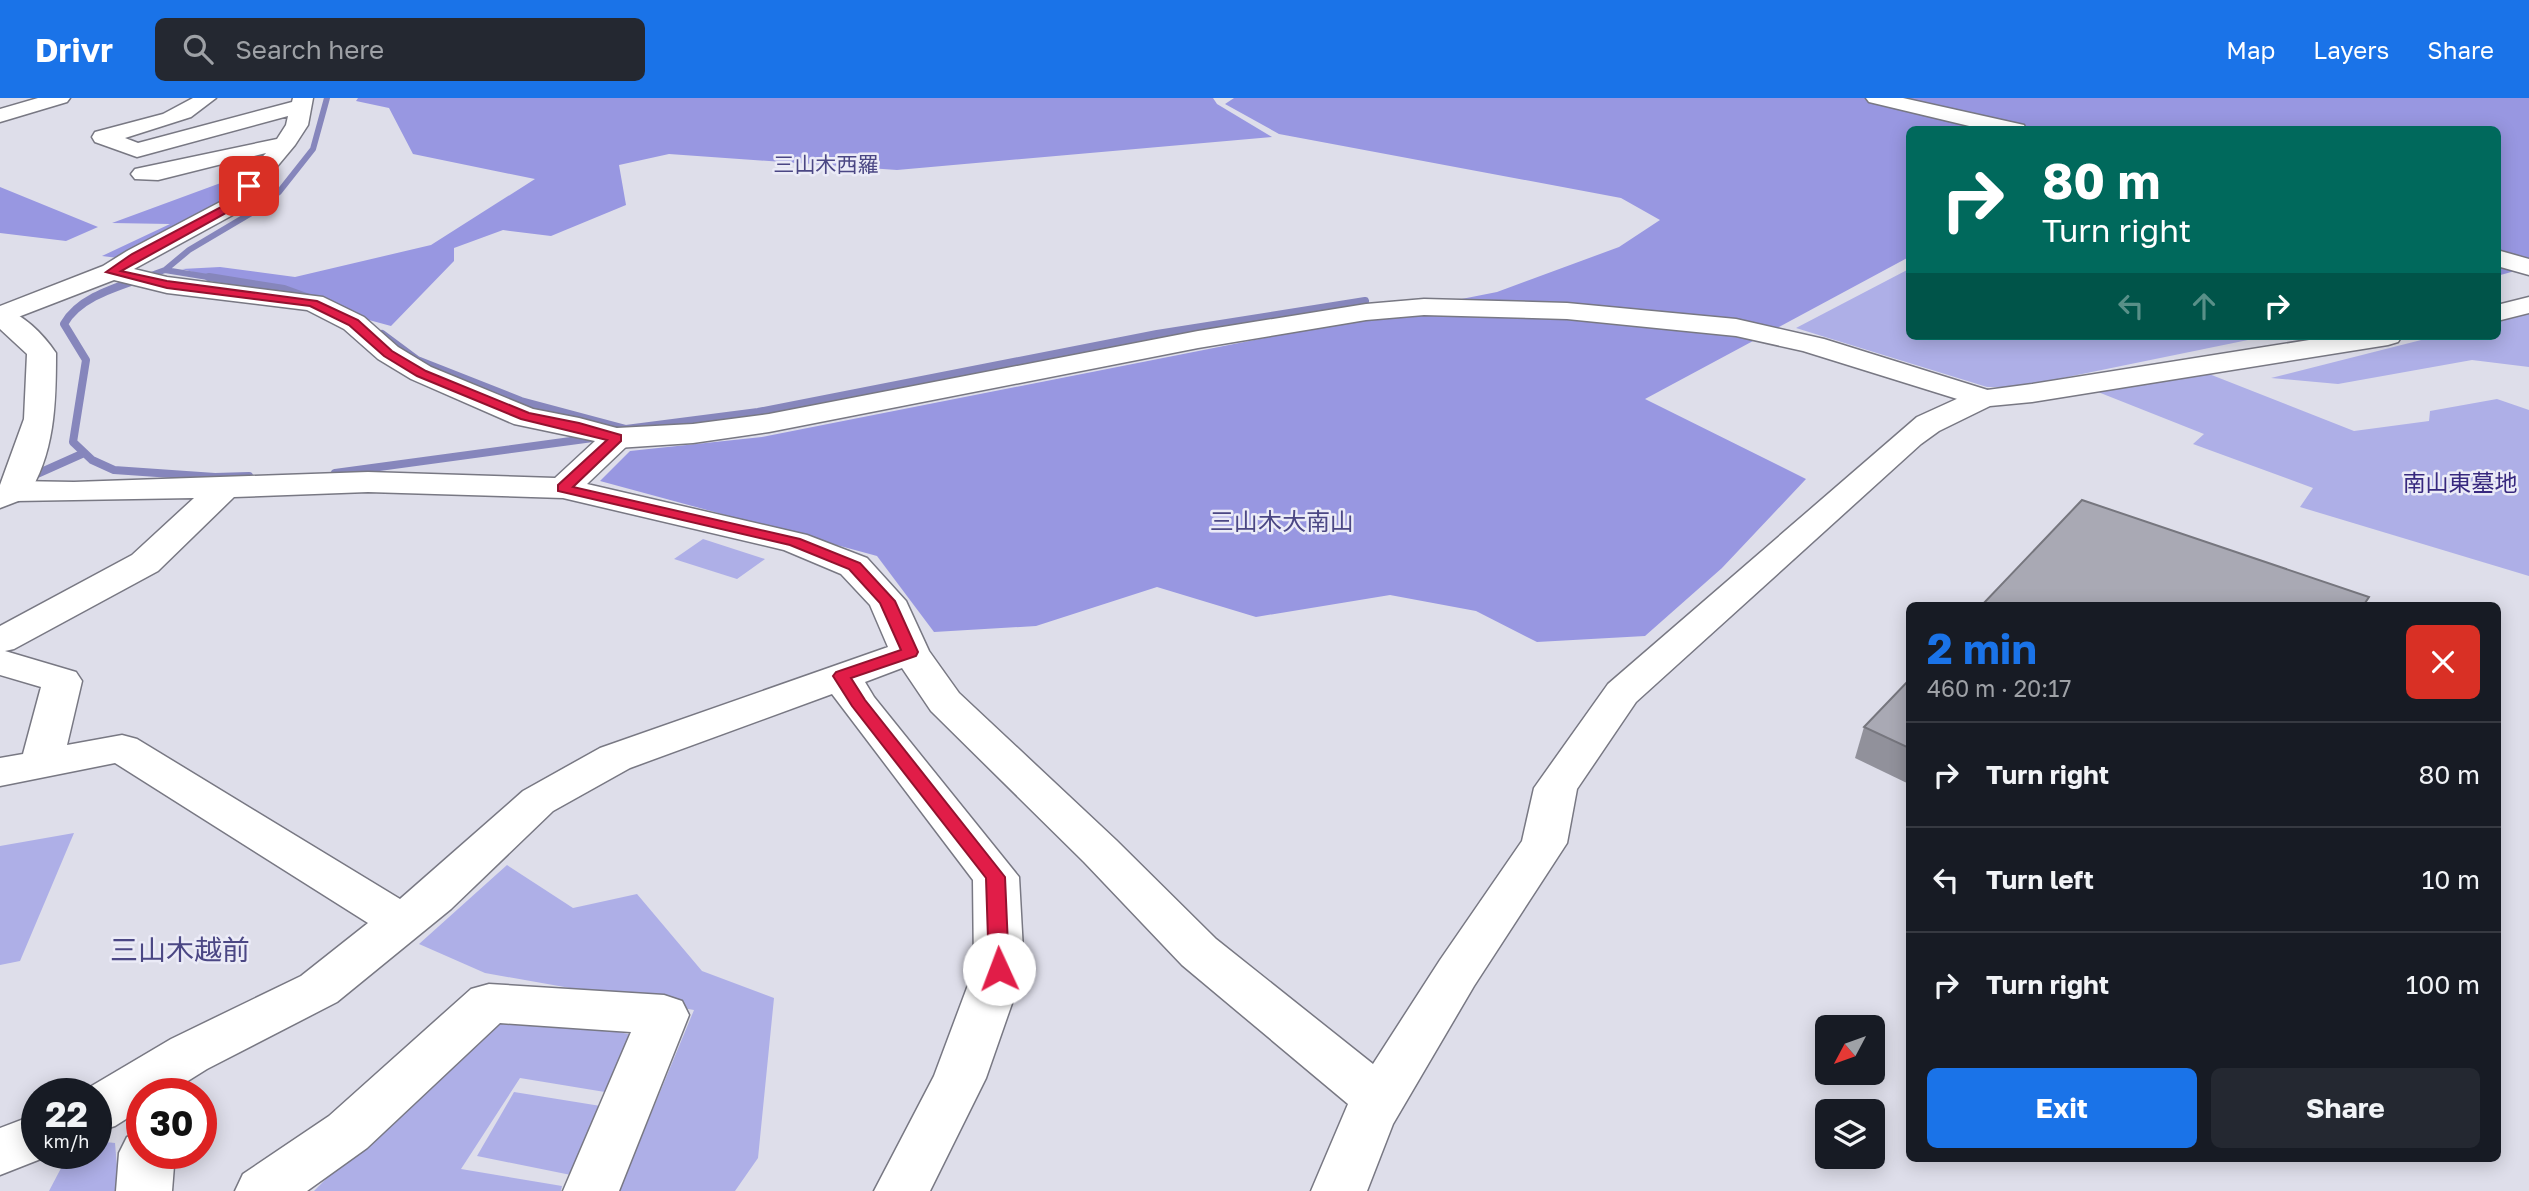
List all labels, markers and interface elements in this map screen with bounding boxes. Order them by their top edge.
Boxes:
search box [155,18,645,81]
text: Drivr [35,30,113,69]
icon: search [179,30,217,68]
text: Search here [235,34,384,65]
text: Map [2226,35,2275,64]
text: Layers [2313,35,2389,64]
text: Share [2427,35,2494,64]
district label: 三山木西羅 [774,151,879,177]
text: 80 m [2042,151,2160,210]
icon: right [1927,154,2018,245]
pin [219,156,279,216]
icon: arrive [230,167,268,205]
text: Turn right [2042,211,2191,249]
icon: left [2112,287,2150,325]
icon: ahead [2185,287,2223,325]
icon: right [2258,287,2296,325]
park label: 南山東墓地 [2403,468,2518,496]
district label: 三山木大南山 [1210,506,1354,535]
text: 2 min [1927,623,2037,673]
button: close [2406,625,2480,699]
text: 460 m · 20:17 [1927,674,2072,702]
icon: right [1927,756,1965,794]
text: Turn right [1986,759,2109,790]
text: 80 m [2419,759,2480,790]
icon: left [1927,861,1965,899]
text: Turn left [1986,864,2094,895]
text: 10 m [2422,864,2480,895]
position arrow [962,932,1036,1006]
district label: 三山木越前 [110,933,250,966]
icon: right [1927,966,1965,1004]
text: Turn right [1986,969,2109,1000]
text: 100 m [2406,969,2480,1000]
north arrow [1815,1015,1885,1085]
map controls [1815,1015,1885,1169]
button: Exit [1927,1068,2197,1148]
button: Share [2211,1068,2480,1148]
speed limit sign: 30 [126,1078,217,1169]
text: 22 [45,1093,88,1135]
button: layers [1815,1099,1885,1169]
text: km/h [44,1130,89,1152]

